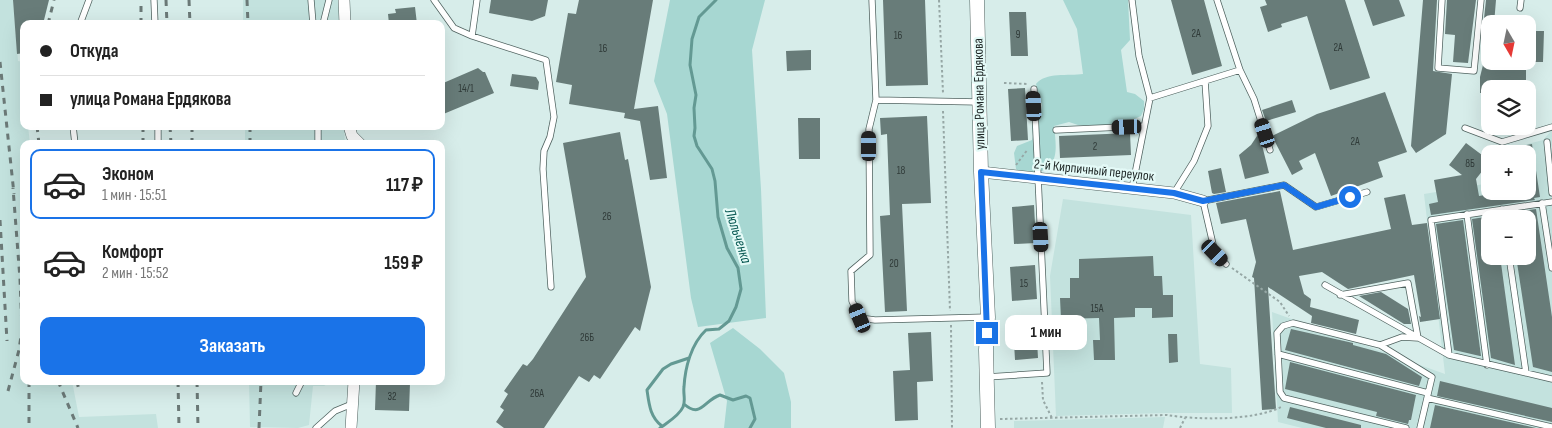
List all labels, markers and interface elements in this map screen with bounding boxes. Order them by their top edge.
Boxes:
north arrow [1481,15,1536,70]
map controls [1481,15,1536,265]
house number: 2А [1191,27,1201,40]
house number: 9 [1016,28,1021,41]
house number: 16 [894,29,903,42]
street label: улица Романа Ердякова [970,38,988,150]
text: Откуда [70,40,119,63]
house number: 2А [1333,41,1343,54]
house number: 16 [599,42,608,55]
button: layers [1481,80,1536,135]
house number: 14/1 [458,82,474,95]
text: улица Романа Ердякова [70,88,231,111]
car [1025,91,1042,121]
car [1253,116,1276,150]
car [1111,119,1142,135]
car [861,131,876,161]
house number: 2А [1350,135,1360,148]
house number: 2 [1093,140,1098,153]
button: + [1481,145,1536,200]
street label: 2-й Кирпичный переулок [1033,155,1156,185]
house number: 8Б [1465,157,1475,170]
icon: car [42,162,87,207]
text: Эконом [102,163,154,186]
house number: 18 [897,164,906,177]
text: 117 ₽ [386,174,423,197]
text: 1 мин · 15:51 [102,186,167,205]
route start [1339,186,1361,208]
water label: Люльченка [720,205,756,266]
house number: 26 [602,210,612,223]
button: − [1481,210,1536,265]
car [1032,222,1049,252]
car [1199,237,1230,269]
icon: car [42,240,87,285]
text: Комфорт [102,241,164,264]
text: 159 ₽ [384,252,423,275]
house number: 20 [889,257,899,270]
text: 2 мин · 15:52 [102,264,169,283]
house number: 15 [1020,277,1028,290]
car [847,301,872,335]
house number: 15А [1091,302,1104,315]
callout: 1 мин [1004,316,1087,350]
button: Заказать [40,317,425,375]
route end [976,322,998,344]
text: 1 мин [1030,323,1062,342]
house number: 26Б [580,331,594,344]
house number: 26А [530,387,544,400]
house number: 32 [387,390,397,403]

